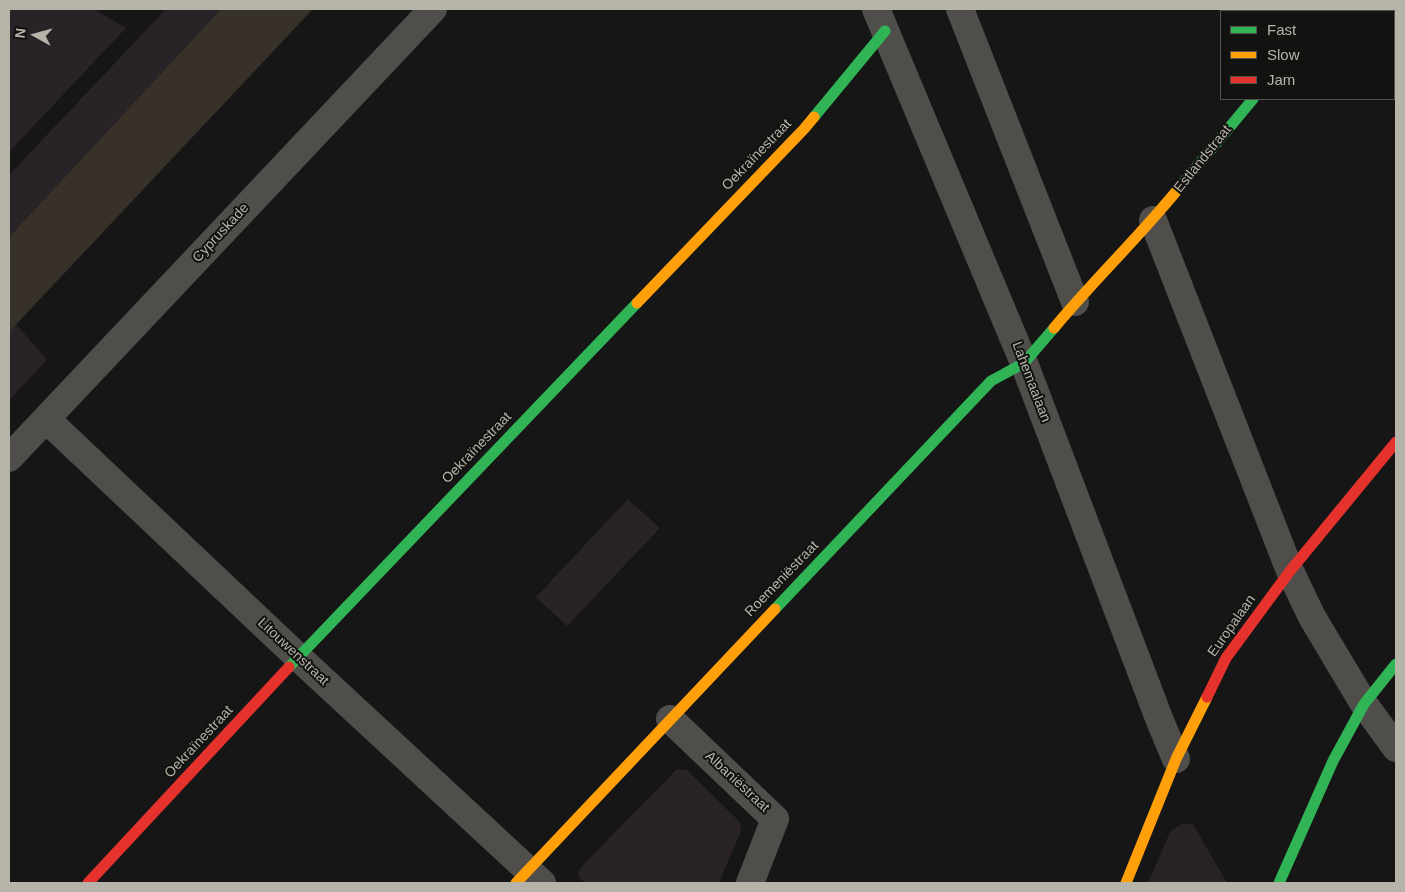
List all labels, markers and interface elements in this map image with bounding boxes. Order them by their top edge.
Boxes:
north arrow [10,10,60,60]
legend [1220,10,1395,100]
text: Fast [1267,21,1296,38]
text: N [12,27,29,39]
text: Slow [1267,46,1300,63]
text: Jam [1267,71,1295,88]
street label: Oekraïnestraat [719,116,795,194]
street label: Estlandstraat [1171,122,1235,196]
street label: Cypruskade [189,200,253,266]
street label: Lahemaalaan [1008,339,1054,425]
street label: Oekraïnestraat [439,409,515,487]
street label: Roemeniëstraat [742,538,822,620]
street label: Europalaan [1205,592,1259,660]
street label: Litouwenstraat [254,615,332,689]
street label: Oekraïnestraat [161,702,237,782]
street label: Albaniëstraat [701,748,773,816]

